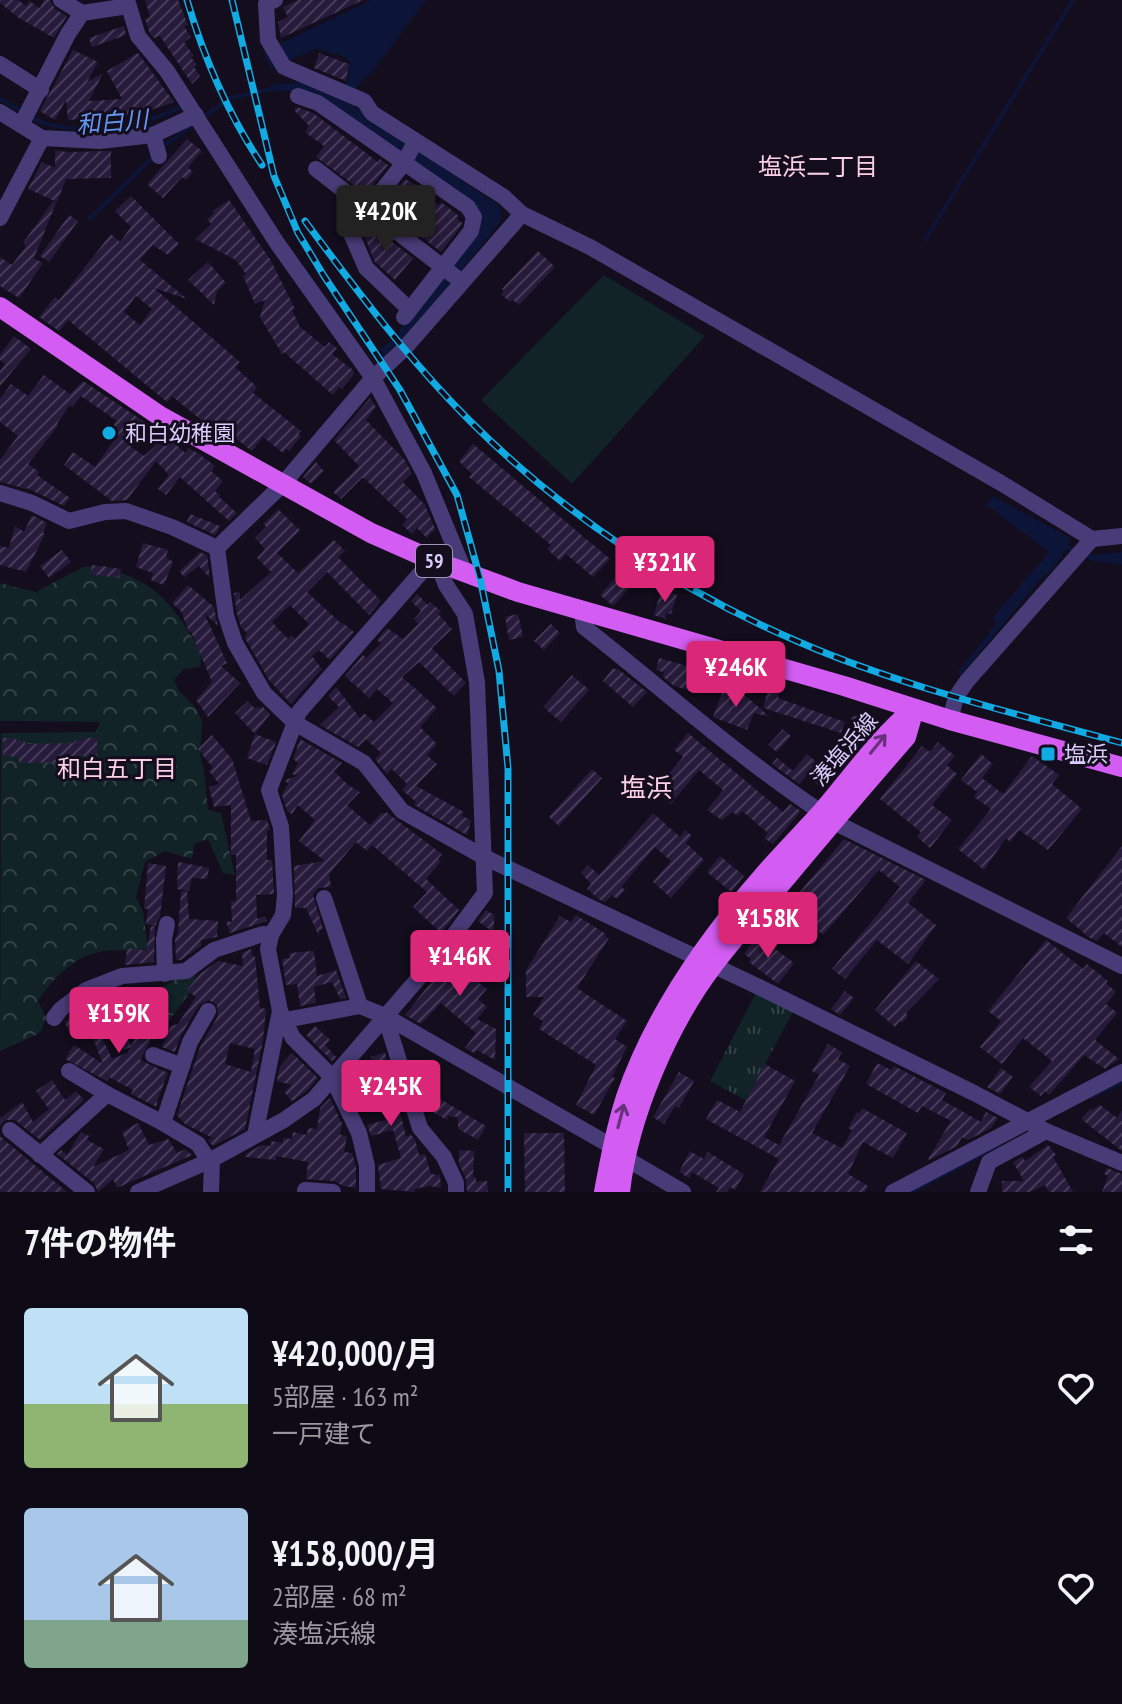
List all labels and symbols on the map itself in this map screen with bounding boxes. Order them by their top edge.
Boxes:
water label: 和白川 [75,103,152,141]
district label: 塩浜二丁目 [758,151,878,182]
pin: ¥420K [330,185,442,253]
place label: 和白幼稚園 [125,419,235,447]
marker: 和白幼稚園 [100,424,118,442]
pin: ¥321K [609,536,721,604]
road number: 59 [416,545,452,577]
pin: ¥246K [680,641,792,709]
street label: 湊塩浜線 [805,707,883,791]
one-way arrow [869,734,887,755]
place label: 塩浜 [1064,740,1108,768]
marker: 塩浜 [1039,745,1057,763]
district label: 和白五丁目 [57,753,177,784]
district label: 塩浜 [620,771,672,804]
pin: ¥158K [712,892,824,960]
pin: ¥146K [404,930,516,998]
pin: ¥159K [63,987,175,1055]
pin: ¥245K [335,1060,447,1128]
one-way arrow [614,1103,629,1129]

